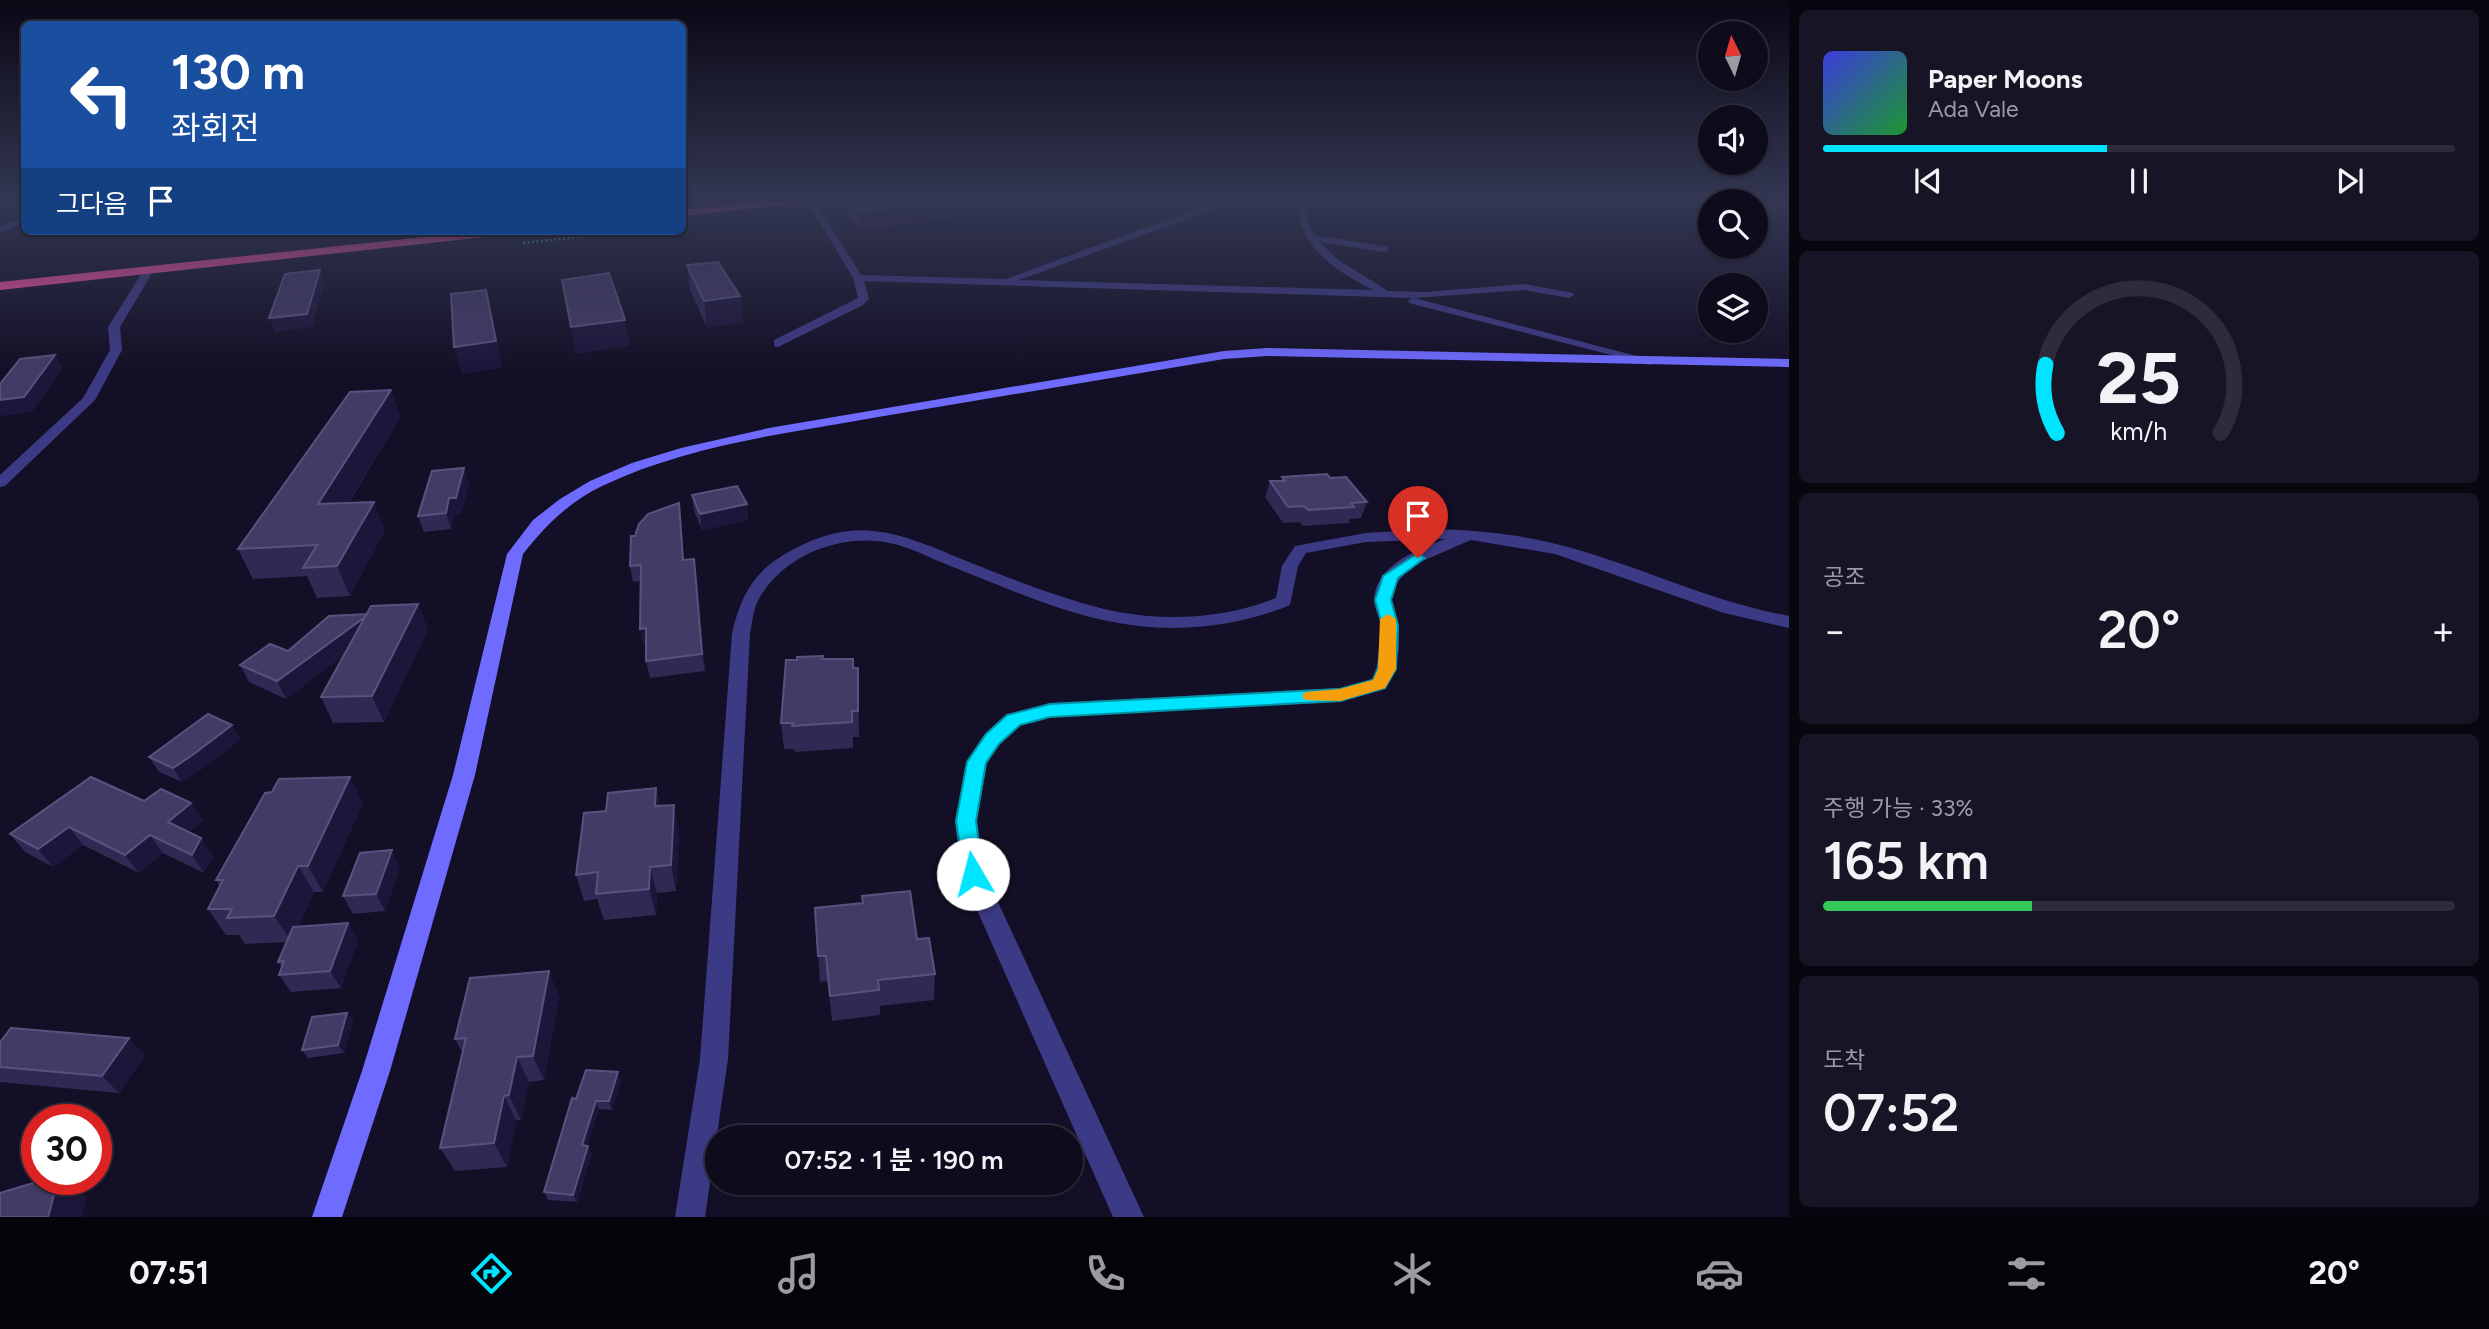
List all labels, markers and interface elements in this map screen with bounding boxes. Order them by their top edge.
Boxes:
north arrow [1698,21,1768,91]
map controls [1698,21,1768,343]
text: 130 m [171,42,305,101]
icon: left [56,49,147,140]
text: Paper Moons [1928,63,2083,95]
text: Ada Vale [1928,95,2019,123]
button: sound [1698,105,1768,175]
text: 좌회전 [171,109,259,147]
icon: previous [1909,162,1947,200]
icon: pause [2120,162,2158,200]
icon: next [2331,162,2369,200]
icon: arrive [142,182,180,220]
text: 그다음 [56,188,128,220]
button: search [1698,189,1768,259]
button: layers [1698,273,1768,343]
text: 25 [2097,335,2181,422]
text: km/h [2110,416,2168,446]
pin [1388,486,1448,558]
icon: arrive [1399,497,1437,535]
text: 공조 [1823,563,1865,591]
text: 20° [2098,599,2180,661]
text: − [1823,608,1847,654]
text: + [2431,608,2455,654]
text: 주행 가능 · 33% [1823,794,1974,822]
text: 165 km [1823,830,1989,892]
position arrow [936,837,1010,911]
text: 도착 [1823,1046,1865,1074]
text: 07:52 [1823,1082,1959,1144]
speed limit sign: 30 [21,1104,112,1195]
text: 07:52 · 1 분 · 190 m [784,1144,1004,1176]
icon: directions [467,1249,516,1298]
icon: music [774,1249,823,1298]
icon: phone [1081,1249,1130,1298]
icon: climate [1388,1249,1437,1298]
icon: car [1695,1249,1744,1298]
icon: filters [2002,1249,2051,1298]
text: 07:51 [129,1254,209,1292]
text: 20° [2309,1254,2360,1292]

